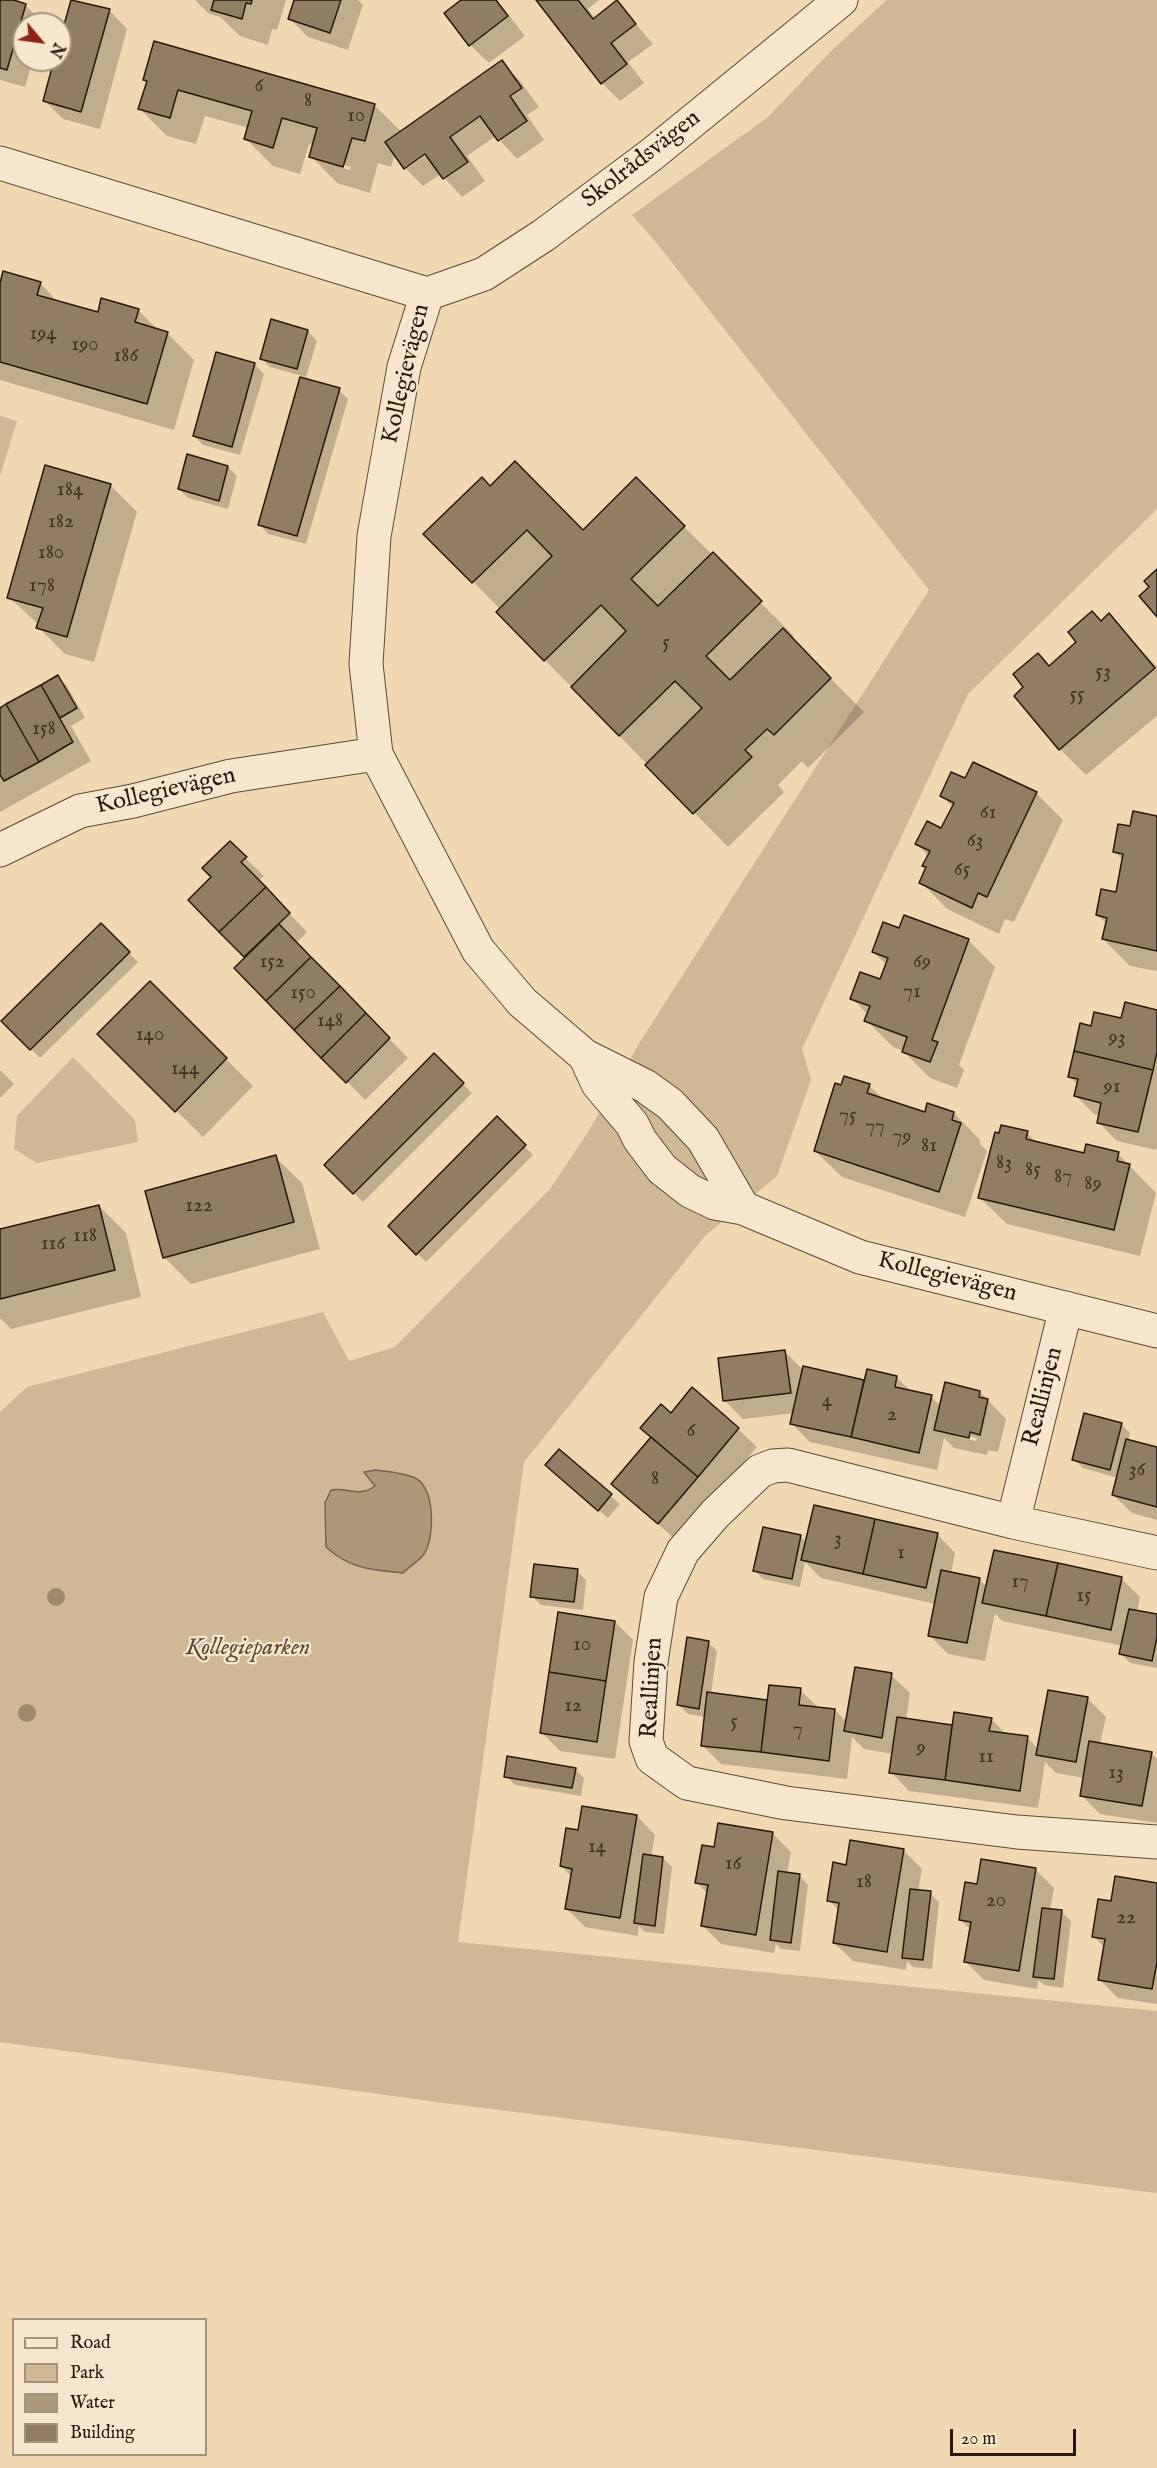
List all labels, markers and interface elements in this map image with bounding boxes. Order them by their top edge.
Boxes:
north arrow [12,12,72,72]
text: N [44,39,68,61]
house number: 6 [255,74,263,100]
house number: 8 [304,89,312,115]
house number: 10 [347,104,365,130]
street label: Skolrådsvägen [577,105,707,215]
street label: Kollegievägen [377,301,437,447]
house number: 194 [29,322,57,348]
house number: 190 [71,333,99,359]
house number: 186 [114,344,138,370]
house number: 184 [57,478,83,504]
house number: 182 [48,510,74,536]
house number: 180 [38,541,64,567]
house number: 178 [29,574,55,600]
house number: 5 [662,631,670,657]
house number: 53 [1095,660,1111,686]
house number: 55 [1069,683,1085,709]
house number: 158 [32,717,56,743]
street label: Kollegievägen [93,762,239,822]
house number: 61 [980,801,996,827]
house number: 63 [967,829,983,855]
house number: 65 [954,858,970,884]
house number: 152 [259,950,285,976]
house number: 69 [913,950,931,976]
house number: 71 [903,980,921,1006]
house number: 150 [290,981,316,1007]
house number: 148 [317,1009,343,1035]
house number: 140 [136,1023,164,1049]
house number: 93 [1108,1026,1126,1052]
house number: 144 [171,1057,199,1083]
house number: 91 [1104,1075,1120,1101]
house number: 75 [839,1104,857,1130]
house number: 77 [865,1115,885,1141]
house number: 79 [893,1125,911,1151]
house number: 81 [921,1134,937,1160]
house number: 83 [996,1151,1012,1177]
house number: 85 [1025,1158,1041,1184]
house number: 87 [1054,1165,1072,1191]
house number: 89 [1084,1172,1102,1198]
house number: 122 [185,1194,213,1220]
house number: 118 [73,1224,97,1250]
house number: 116 [41,1232,65,1258]
street label: Kollegievägen [874,1247,1020,1309]
street label: Reallinjen [1018,1344,1070,1450]
house number: 4 [822,1389,832,1415]
house number: 2 [887,1403,897,1429]
house number: 6 [687,1419,695,1445]
house number: 36 [1129,1458,1145,1484]
house number: 8 [651,1467,659,1493]
house number: 3 [834,1527,842,1553]
house number: 1 [897,1541,905,1567]
house number: 17 [1011,1570,1029,1596]
house number: 15 [1076,1584,1092,1610]
house number: 10 [573,1633,591,1659]
park label: Kollegieparken [186,1635,310,1663]
street label: Reallinjen [636,1637,670,1739]
house number: 12 [564,1694,582,1720]
house number: 5 [730,1710,738,1736]
house number: 7 [793,1718,803,1744]
house number: 9 [916,1736,926,1762]
house number: 11 [978,1745,994,1771]
house number: 13 [1108,1761,1124,1787]
house number: 14 [588,1835,606,1861]
house number: 16 [725,1852,741,1878]
house number: 18 [856,1870,872,1896]
house number: 20 [986,1889,1006,1915]
house number: 22 [1116,1906,1136,1932]
legend [12,2318,207,2456]
text: Road [70,2332,111,2355]
text: Park [70,2362,104,2385]
text: Water [70,2392,115,2415]
scale bar [953,2417,1079,2455]
text: Building [70,2422,135,2445]
text: 20 m [961,2428,996,2451]

